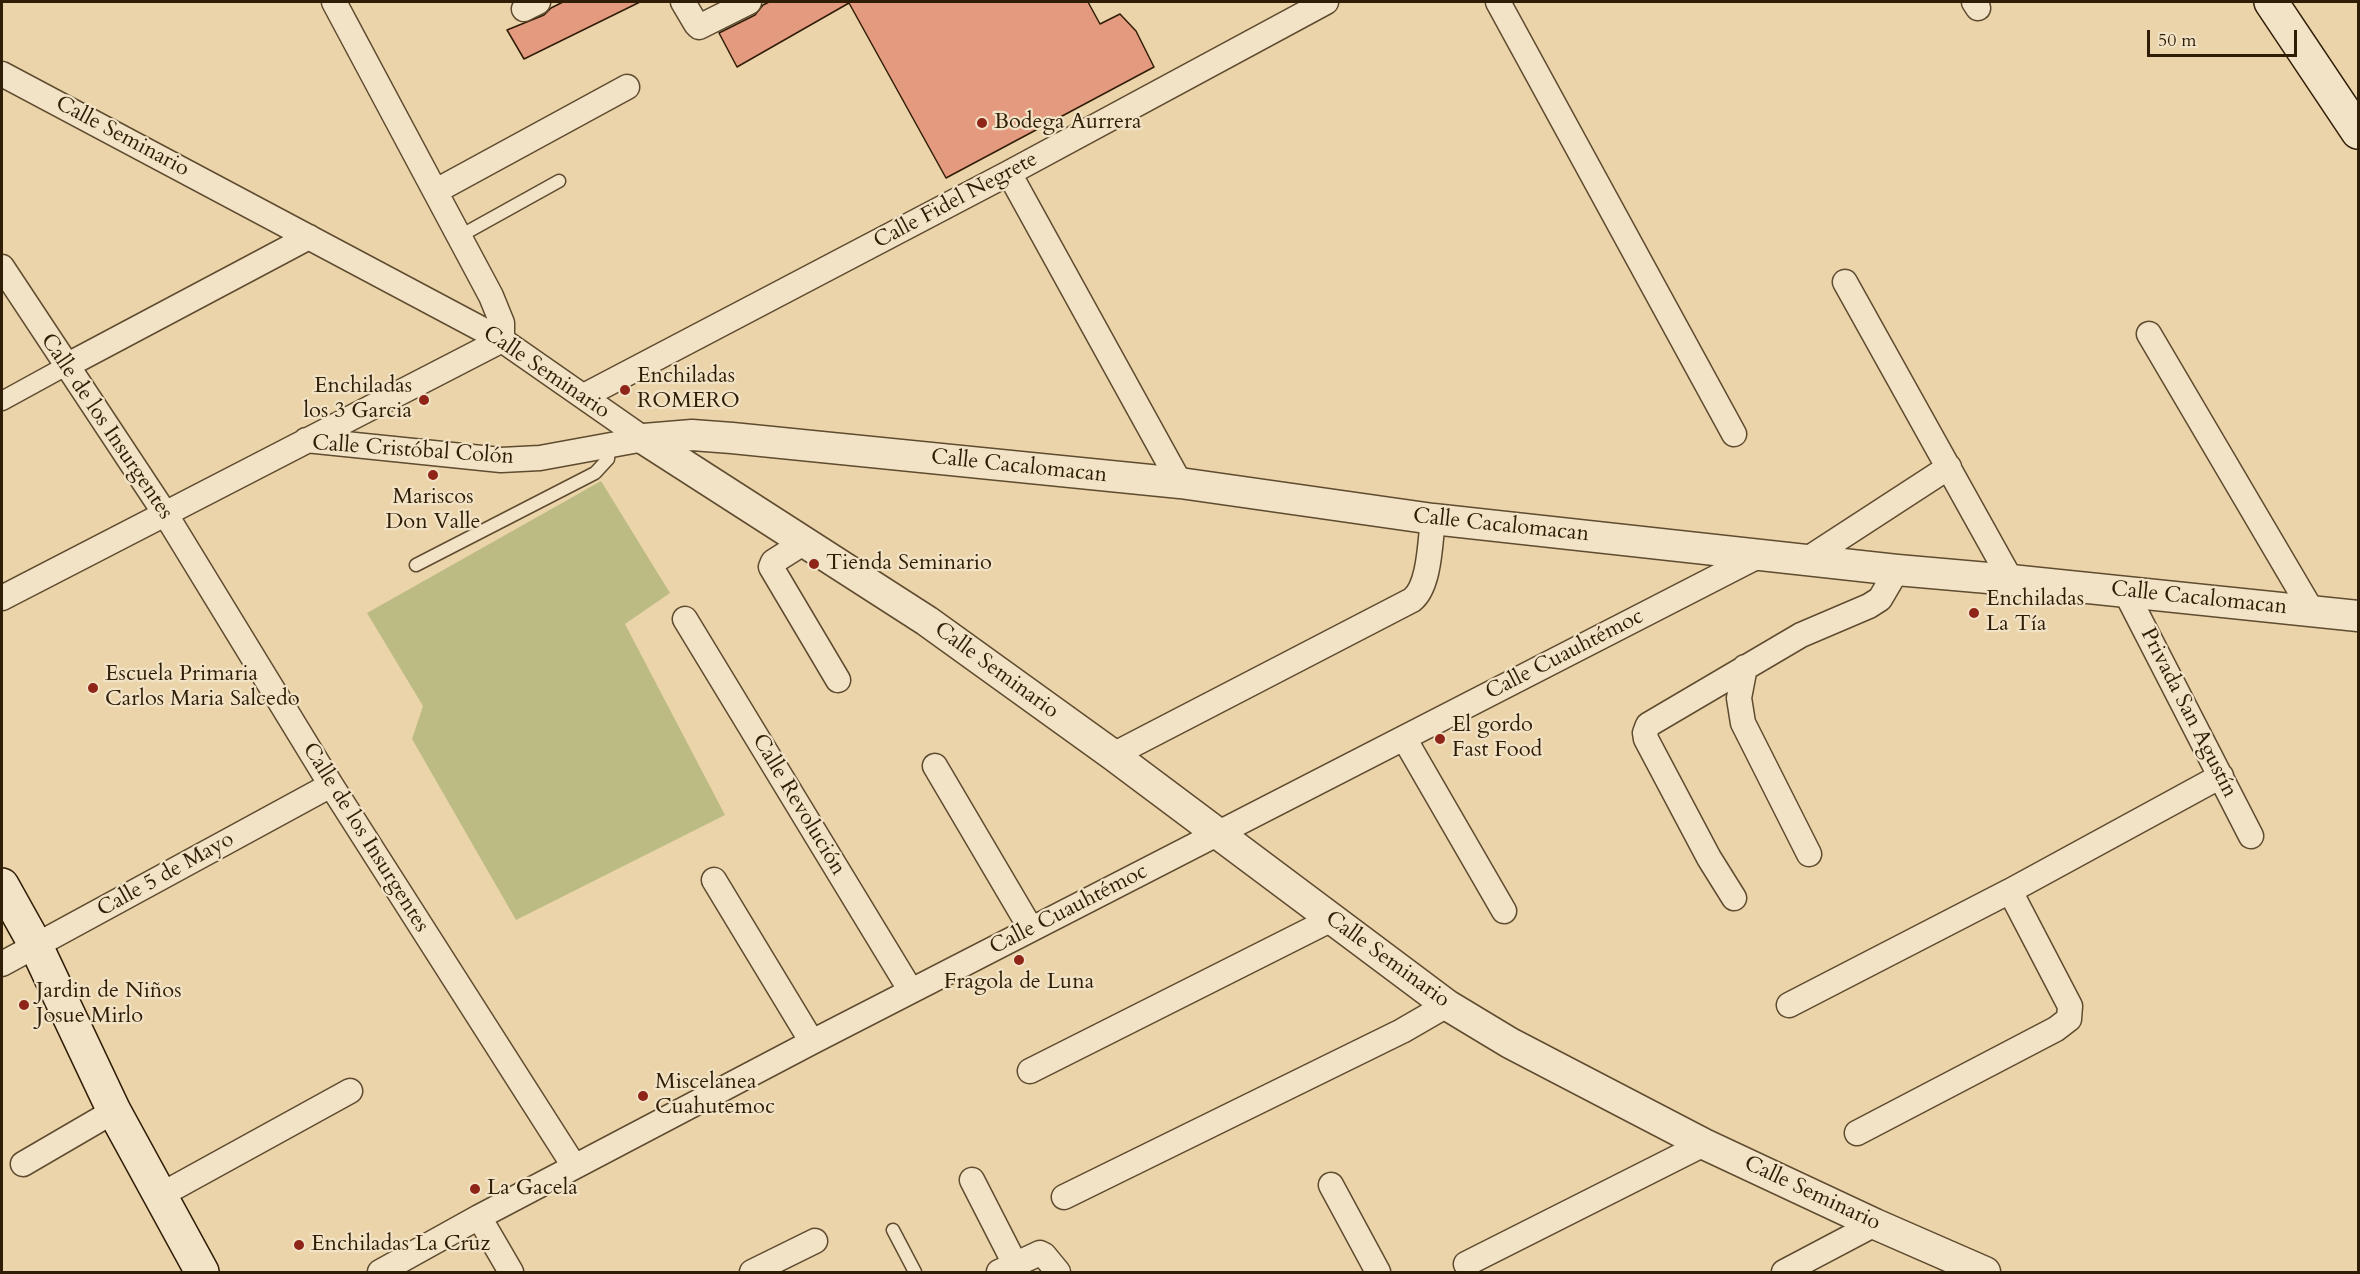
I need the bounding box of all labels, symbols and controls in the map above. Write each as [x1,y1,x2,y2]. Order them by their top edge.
scale bar [2150,18,2300,56]
text: 50 m [2158,28,2197,53]
street label: Calle Seminario [51,91,193,183]
place label: Bodega Aurrera [994,110,1142,136]
marker: Bodega Aurrera [975,116,989,130]
street label: Calle Fidel Negrete [870,147,1042,255]
street label: Calle Seminario [478,321,614,425]
street label: Calle de los Insurgentes [34,329,178,525]
place label: Enchiladas ROMERO [637,364,740,416]
place label: Enchiladas los 3 Garcia [303,374,412,426]
marker: Enchiladas ROMERO [618,383,632,397]
marker: Enchiladas los 3 Garcia [417,393,431,407]
street label: Calle Cristóbal Colón [311,431,515,471]
street label: Calle Cacalomacan [930,445,1108,489]
marker: Mariscos Don Valle [426,468,440,482]
place label: Mariscos Don Valle [385,485,481,536]
street label: Calle Cacalomacan [1412,504,1590,548]
place label: Tienda Seminario [826,551,992,577]
marker: Tienda Seminario [807,557,821,571]
street label: Calle Cacalomacan [2110,577,2288,621]
place label: Enchiladas La Tía [1986,587,2084,638]
street label: Calle Cuauhtémoc [1482,604,1648,706]
marker: Enchiladas La Tía [1967,606,1981,620]
street label: Calle Seminario [929,617,1063,725]
street label: Privada San Agustín [2134,624,2242,802]
place label: Escuela Primaria Carlos Maria Salcedo [105,662,300,714]
marker: Escuela Primaria Carlos Maria Salcedo [86,681,100,695]
place label: El gordo Fast Food [1452,713,1542,764]
street label: Calle Revolución [745,730,851,880]
marker: El gordo Fast Food [1433,732,1447,746]
street label: Calle de los Insurgentes [296,738,434,938]
street label: Calle 5 de Mayo [93,827,239,923]
street label: Calle Cuauhtémoc [986,859,1152,961]
street label: Calle Seminario [1320,906,1454,1014]
marker: Fragola de Luna [1012,953,1026,967]
place label: Fragola de Luna [944,970,1094,996]
place label: Jardin de Niños Josue Mirlo [36,979,182,1030]
marker: Jardin de Niños Josue Mirlo [17,998,31,1012]
place label: Miscelanea Cuahutemoc [655,1070,775,1122]
marker: Miscelanea Cuahutemoc [636,1089,650,1103]
street label: Calle Seminario [1740,1151,1884,1237]
place label: La Gacela [487,1176,578,1202]
marker: La Gacela [468,1182,482,1196]
place label: Enchiladas La Cruz [311,1232,490,1258]
marker: Enchiladas La Cruz [292,1238,306,1252]

